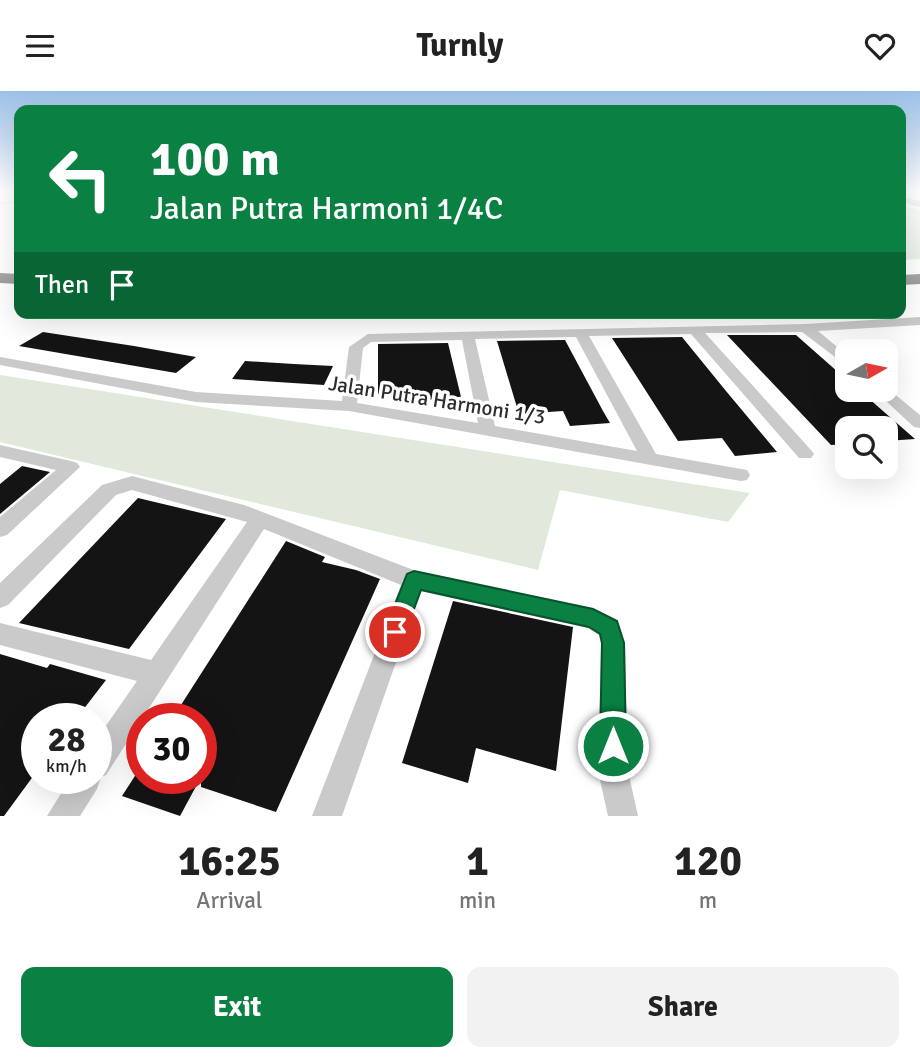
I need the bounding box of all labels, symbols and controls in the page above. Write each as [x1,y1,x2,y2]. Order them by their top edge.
text: Turnly [417,26,503,65]
icon: menu [21,27,59,65]
icon: heart [861,27,899,65]
text: 100 m [150,129,280,189]
icon: left [35,133,126,224]
text: Jalan Putra Harmoni 1/4C [150,189,503,228]
icon: arrive [103,266,141,304]
text: Then [35,269,89,301]
north arrow [835,339,898,403]
map controls [835,339,898,479]
street label: Jalan Putra Harmoni 1/3 [327,370,547,430]
button: search [835,416,898,479]
pin [365,602,425,662]
icon: arrive [376,613,414,651]
speed limit sign: 30 [126,703,217,794]
position arrow [576,709,650,783]
text: 28 [48,718,85,761]
text: km/h [46,755,87,777]
text: 16:25 [178,836,281,887]
text: 1 [466,836,489,887]
text: 120 [674,836,742,887]
text: Arrival [196,886,263,915]
text: min [459,886,496,915]
text: m [699,886,717,915]
button: Exit [21,967,453,1047]
button: Share [467,967,899,1047]

